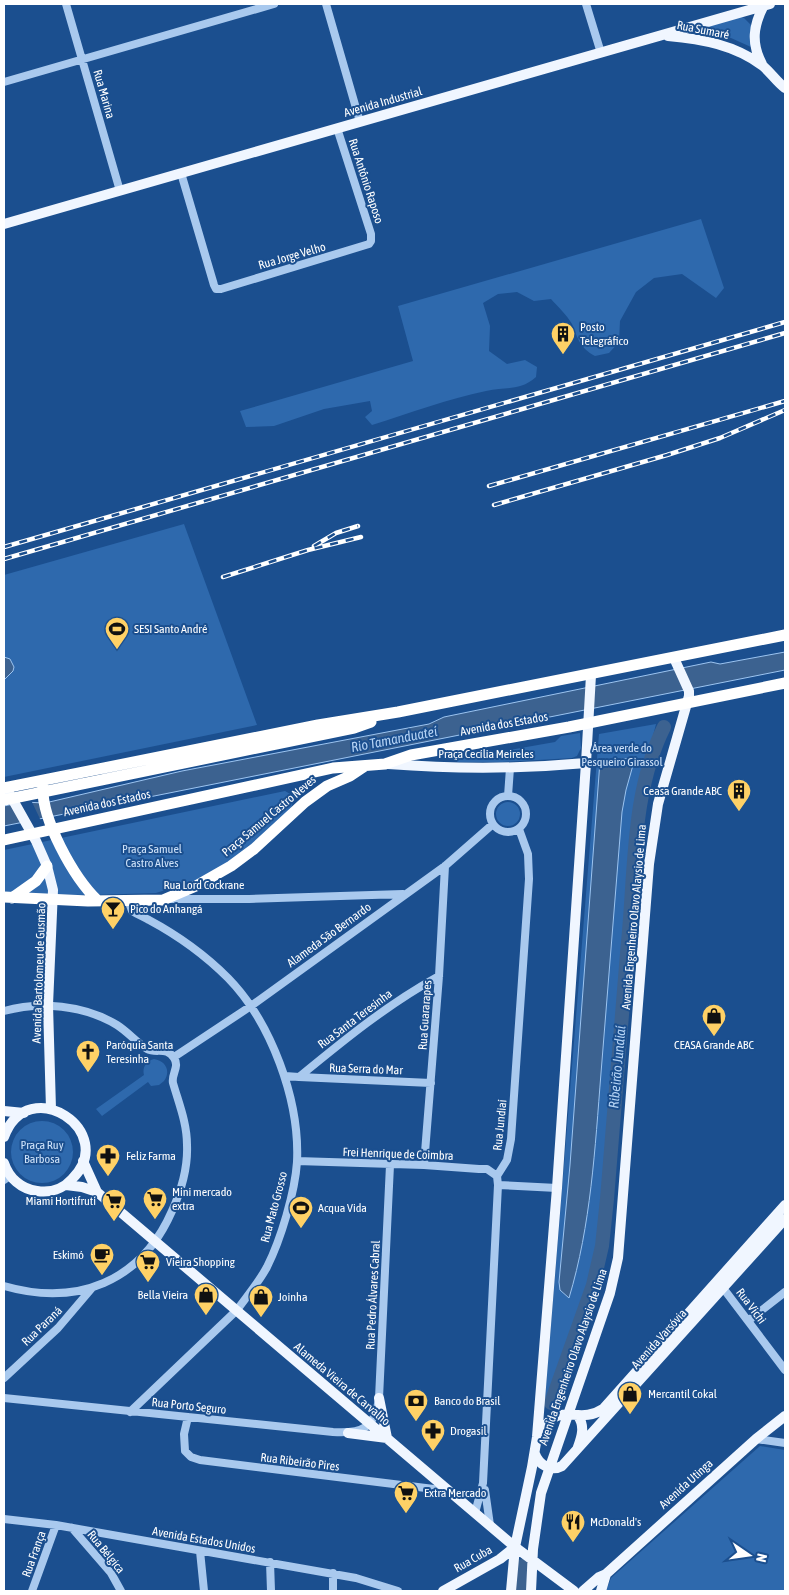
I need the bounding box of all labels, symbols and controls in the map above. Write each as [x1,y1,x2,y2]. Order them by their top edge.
street label: Rua Sumaré [676,18,730,42]
street label: Rua Marina [90,68,118,120]
street label: Avenida Industrial [342,84,425,120]
street label: Rua Antônio Raposo [346,137,386,226]
street label: Rua Jorge Velho [257,240,328,272]
place label: Posto Telegráfico [580,320,629,348]
building icon: Posto Telegráfico [550,321,576,355]
sports icon: SESI Santo André [104,616,130,650]
place label: SESI Santo André [134,622,207,636]
street label: Avenida dos Estados [459,709,549,739]
water label: Rio Tamanduateí [350,723,439,755]
park label: Área verde do Pesqueiro Girassol [581,741,663,769]
street label: Praça Cecília Meireles [438,747,534,761]
street label: Praça Samuel Castro Neves [219,773,319,859]
building icon: Ceasa Grande ABC [726,778,752,812]
place label: Ceasa Grande ABC [643,784,723,798]
street label: Avenida dos Estados [62,787,152,819]
street label: Avenida Engenheiro Olavo Alaysio de Lima [619,824,649,1010]
park label: Praça Samuel Castro Alves [122,842,183,870]
street label: Rua Lord Cockrane [163,878,245,892]
bar icon: Pico do Anhangá [100,896,126,930]
street label: Alameda São Bernardo [284,900,374,970]
street label: Avenida Bartolomeu de Gusmão [30,902,48,1043]
place label: Pico do Anhangá [130,902,203,916]
street label: Rua Guararapes [416,980,434,1050]
street label: Rua Santa Teresinha [315,987,395,1051]
shop icon: CEASA Grande ABC [701,1003,727,1037]
water label: Ribeirão Jundiaí [605,1024,629,1109]
place label: Paróquia Santa Teresinha [106,1038,173,1066]
place label: CEASA Grande ABC [674,1038,754,1052]
church icon: Paróquia Santa Teresinha [75,1039,101,1073]
street label: Rua Serra do Mar [329,1061,404,1077]
street label: Rua Jundiaí [490,1099,510,1151]
park label: Praça Ruy Barbosa [20,1138,64,1166]
pharmacy icon: Feliz Farma [95,1143,121,1177]
street label: Frei Henrique de Coimbra [342,1145,454,1163]
place label: Feliz Farma [126,1149,176,1163]
street label: Rua Mato Grosso [258,1170,290,1244]
place label: Mini mercado extra [172,1185,232,1213]
supermarket icon: Mini mercado extra [142,1186,168,1220]
supermarket icon: Miami Hortifruti [101,1188,127,1222]
place label: Miami Hortifruti [25,1194,96,1208]
sports icon: Acqua Vida [288,1195,314,1229]
place label: Acqua Vida [318,1201,367,1215]
street label: Rua Pedro Álvares Cabral [363,1239,383,1350]
cafe icon: Eskimó [89,1242,115,1276]
place label: Eskimó [53,1248,84,1262]
supermarket icon: Vieira Shopping [135,1249,161,1283]
place label: Vieira Shopping [166,1255,236,1269]
street label: Avenida Engenheiro Olavo Alaysio de Lima [536,1267,610,1447]
shop icon: Bella Vieira [193,1282,219,1316]
shop icon: Joinha [248,1284,274,1318]
street label: Rua Vichi [733,1286,769,1326]
place label: Bella Vieira [138,1288,188,1302]
place label: Joinha [278,1290,307,1304]
street label: Rua Paraná [19,1303,65,1349]
street label: Avenida Varsóvia [629,1306,689,1372]
street label: Alameda Vieira de Carvalho [291,1340,393,1429]
shop icon: Mercantil Cokal [617,1381,643,1415]
place label: Mercantil Cokal [648,1387,718,1401]
bank icon: Banco do Brasil [403,1388,429,1422]
place label: Banco do Brasil [434,1394,501,1408]
street label: Rua Porto Seguro [151,1395,227,1417]
pharmacy icon: Drogasil [420,1418,446,1452]
place label: Drogasil [450,1424,487,1438]
street label: Rua Ribeirão Pires [260,1450,340,1474]
street label: Avenida Utinga [656,1456,716,1512]
supermarket icon: Extra Mercado [393,1480,419,1514]
place label: Extra Mercado [424,1486,487,1500]
restaurant icon: McDonald's [560,1509,586,1543]
place label: McDonald's [590,1515,641,1529]
street label: Avenida Estados Unidos [151,1524,257,1556]
street label: Rua Bélgica [84,1528,128,1576]
street label: Rua França [19,1529,49,1579]
north arrow [724,1530,774,1580]
street label: Rua Cuba [452,1543,494,1575]
text: N [753,1552,770,1564]

